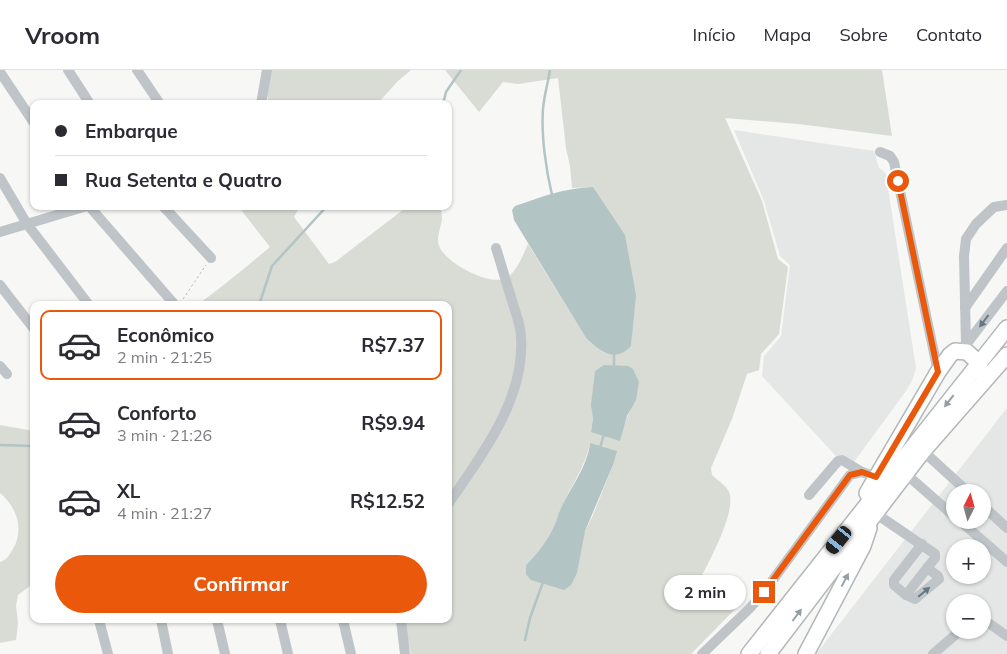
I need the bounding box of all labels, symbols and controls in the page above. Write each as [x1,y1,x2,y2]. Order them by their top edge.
text: Vroom [25,20,100,50]
text: Início [693,23,736,46]
text: Mapa [764,23,811,46]
text: Sobre [839,23,888,46]
text: Contato [916,23,982,46]
text: Embarque [85,119,178,143]
text: Rua Setenta e Quatro [85,168,282,192]
route start [887,170,909,192]
one-way arrow [979,314,989,328]
icon: car [57,323,102,368]
text: Econômico [117,323,214,347]
text: R$7.37 [361,333,425,357]
text: 2 min · 21:25 [117,347,212,367]
one-way arrow [944,394,954,408]
icon: car [57,401,102,446]
text: Conforto [117,401,196,425]
text: R$9.94 [361,411,425,435]
text: 3 min · 21:26 [117,425,212,445]
icon: car [57,479,102,524]
text: XL [117,479,140,503]
north arrow [946,484,991,529]
map controls [946,484,991,639]
text: R$12.52 [350,489,425,513]
text: 4 min · 21:27 [117,503,212,523]
car [823,524,854,556]
button: + [946,539,991,584]
button: Confirmar [55,555,427,613]
one-way arrow [841,573,849,587]
callout: 2 min [664,574,746,610]
route end [753,581,775,603]
text: 2 min [684,582,726,602]
one-way arrow [918,586,930,598]
button: − [946,594,991,639]
one-way arrow [792,609,803,622]

